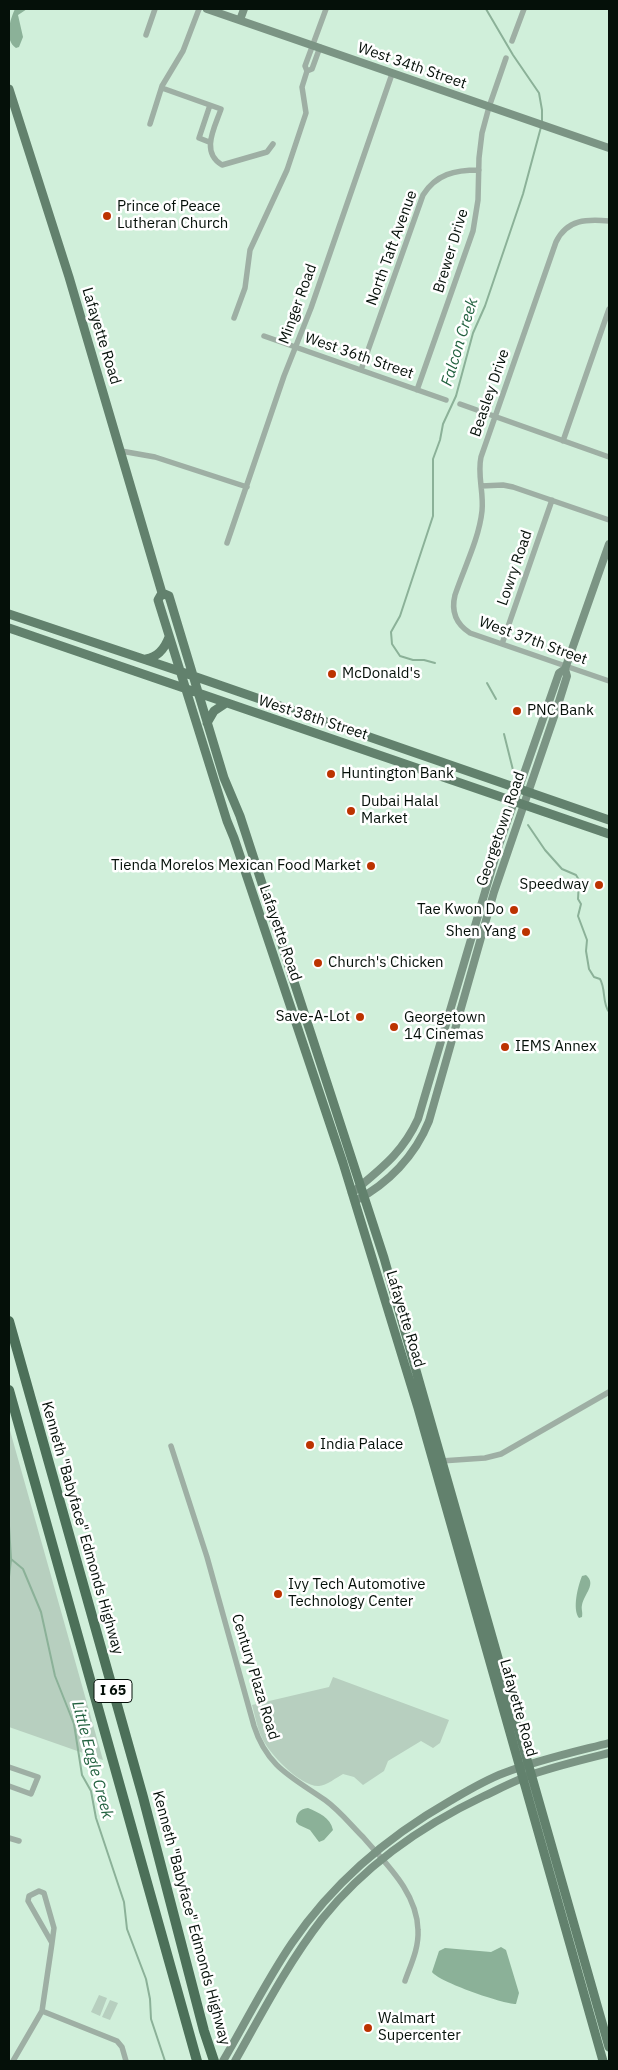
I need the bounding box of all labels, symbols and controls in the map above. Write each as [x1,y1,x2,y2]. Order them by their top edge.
street label: West 34th Street [355,39,469,93]
street label: North Taft Avenue [363,188,421,308]
place label: Prince of Peace Lutheran Church [117,198,228,233]
street label: Brewer Drive [430,207,472,295]
marker: Prince of Peace Lutheran Church [101,210,113,222]
street label: Minger Road [275,261,321,347]
street label: Lafayette Road [78,285,124,387]
water label: Falcon Creek [438,296,482,388]
street label: West 36th Street [302,329,416,383]
street label: Beasley Drive [467,347,513,439]
street label: Lowry Road [494,528,536,608]
street label: West 37th Street [476,613,590,669]
place label: McDonald's [342,665,420,683]
marker: McDonald's [326,668,338,680]
street label: West 38th Street [256,692,370,744]
place label: PNC Bank [527,702,594,720]
marker: PNC Bank [511,705,523,717]
place label: Huntington Bank [341,765,454,783]
marker: Huntington Bank [325,768,337,780]
street label: Georgetown Road [473,769,529,889]
place label: Dubai Halal Market [361,793,438,828]
marker: Dubai Halal Market [345,805,357,817]
place label: Tienda Morelos Mexican Food Market [111,857,361,875]
marker: Tienda Morelos Mexican Food Market [365,860,377,872]
place label: Speedway [520,876,589,894]
marker: Speedway [593,879,605,891]
street label: Lafayette Road [255,883,305,983]
place label: Tae Kwon Do [417,901,504,919]
marker: Tae Kwon Do [508,904,520,916]
place label: Shen Yang [446,923,516,941]
marker: Shen Yang [520,926,532,938]
place label: Church's Chicken [328,954,444,972]
marker: Church's Chicken [312,957,324,969]
place label: Save-A-Lot [276,1008,350,1026]
place label: Georgetown 14 Cinemas [404,1009,486,1044]
marker: Save-A-Lot [354,1011,366,1023]
marker: Georgetown 14 Cinemas [388,1021,400,1033]
place label: IEMS Annex [515,1038,596,1056]
marker: IEMS Annex [499,1041,511,1053]
street label: Lafayette Road [382,1268,428,1370]
street label: Kenneth "Babyface" Edmonds Highway [37,1399,127,1657]
place label: India Palace [320,1436,403,1454]
marker: India Palace [304,1439,316,1451]
place label: Ivy Tech Automotive Technology Center [288,1576,426,1611]
marker: Ivy Tech Automotive Technology Center [272,1588,284,1600]
street label: Century Plaza Road [227,1612,283,1742]
street label: Lafayette Road [495,1657,541,1759]
road number: I 65 [94,1680,132,1702]
water label: Little Eagle Creek [67,1699,117,1821]
street label: Kenneth "Babyface" Edmonds Highway [148,1789,234,2047]
place label: Walmart Supercenter [378,2010,461,2045]
marker: Walmart Supercenter [362,2022,374,2034]

